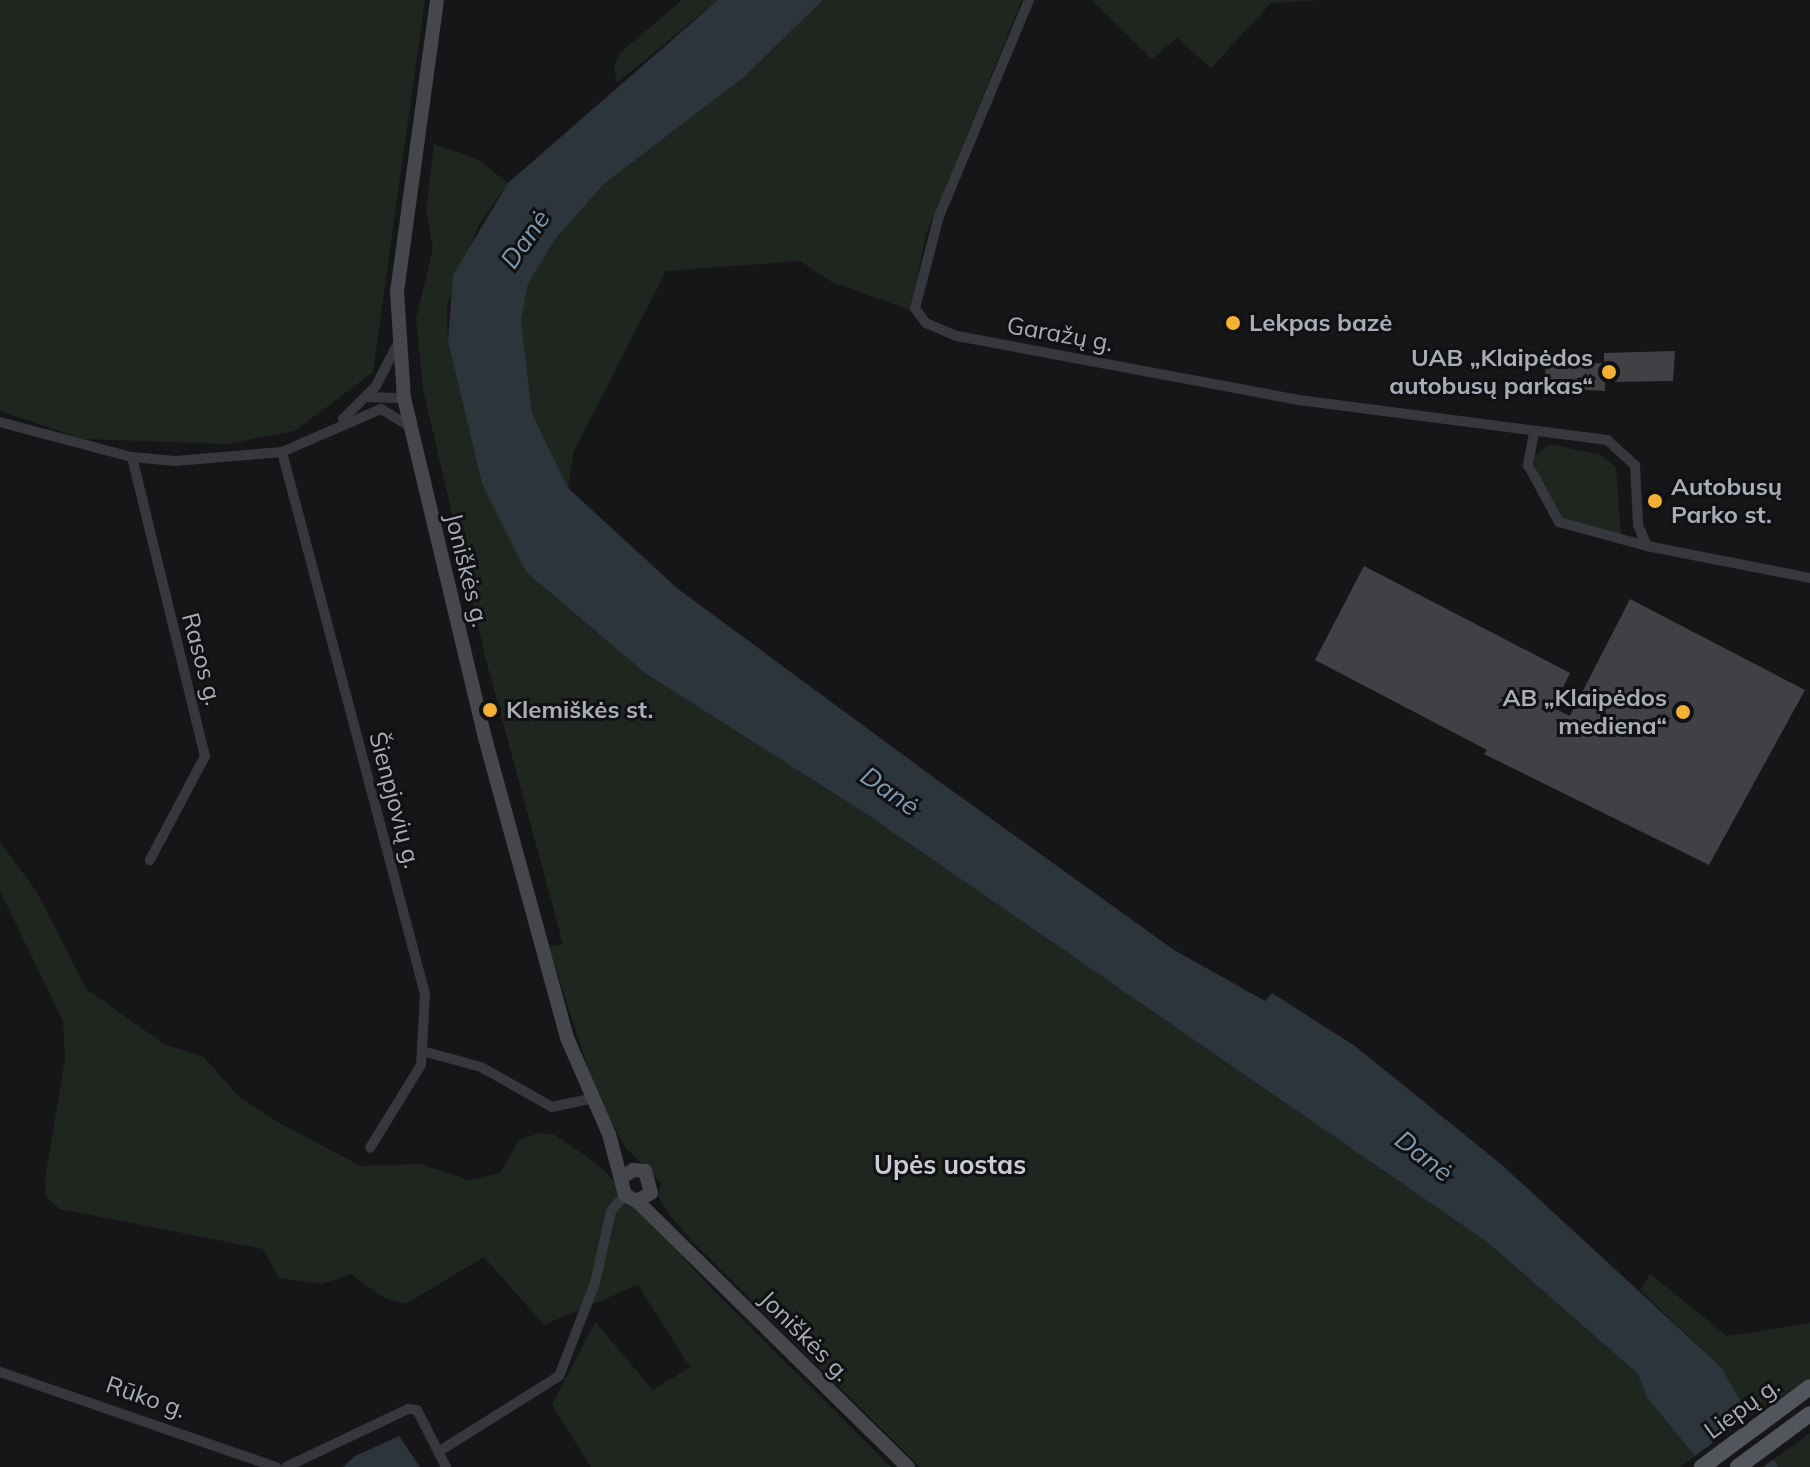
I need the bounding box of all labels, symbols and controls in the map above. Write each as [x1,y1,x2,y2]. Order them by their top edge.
water label: Danė [494,204,556,274]
place label: Lekpas bazė [1249,309,1392,337]
street label: Garažų g. [1005,310,1115,358]
marker: Lekpas bazė [1224,314,1242,332]
place label: UAB „Klaipėdos autobusų parkas“ [1389,344,1593,400]
marker: UAB „Klaipėdos autobusų parkas“ [1600,363,1618,381]
place label: Autobusų Parko st. [1671,473,1782,529]
marker: Autobusų Parko st. [1646,492,1664,510]
street label: Joniškės g. [439,510,495,630]
street label: Rasos g. [176,610,228,708]
place label: AB „Klaipėdos mediena“ [1503,684,1667,740]
place label: Klemiškės st. [506,696,653,724]
marker: Klemiškės st. [481,701,499,719]
marker: AB „Klaipėdos mediena“ [1674,703,1692,721]
street label: Šienpjovių g. [363,729,427,871]
water label: Danė [855,760,925,822]
water label: Danė [1389,1124,1459,1188]
district label: Upės uostas [874,1149,1026,1181]
street label: Joniškės g. [754,1285,856,1387]
street label: Rūko g. [102,1370,190,1424]
street label: Liepų g. [1699,1371,1785,1445]

